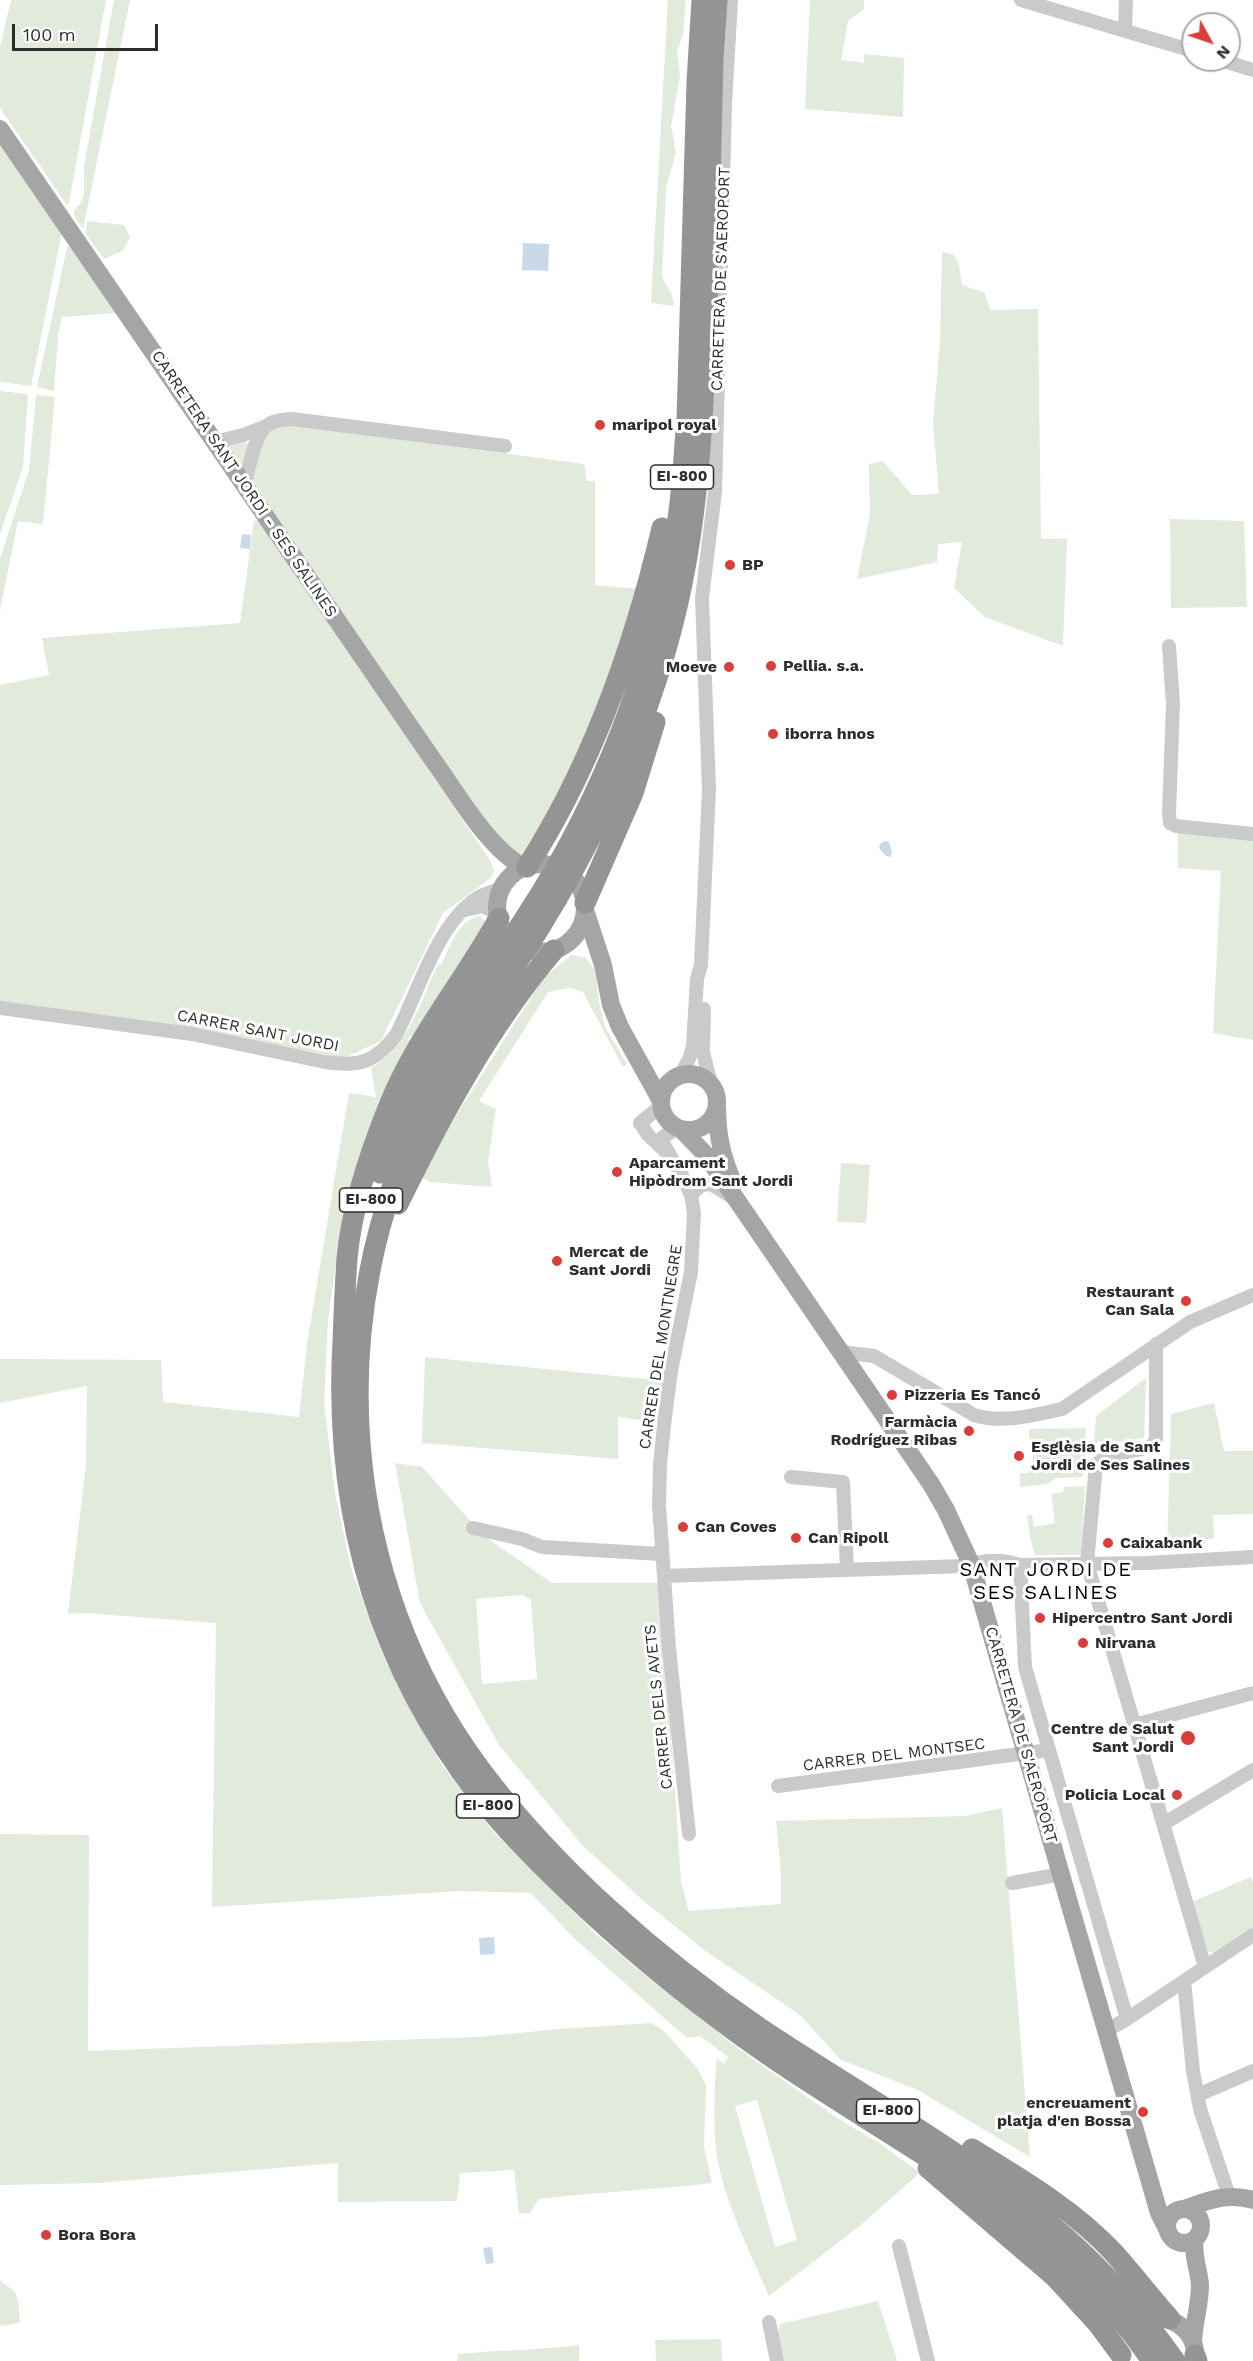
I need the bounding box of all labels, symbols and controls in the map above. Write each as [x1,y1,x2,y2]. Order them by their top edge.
scale bar [15,12,160,50]
north arrow [1181,12,1241,72]
text: 100 m [23,24,76,45]
text: N [1213,42,1235,63]
street label: CARRETERA DE S'AEROPORT [707,167,735,391]
street label: CARRETERA SANT JORDI - SES SALINES [147,347,341,621]
place label: maripol royal [612,415,717,435]
marker: maripol royal [593,418,607,432]
road number: EI-800 [650,465,714,489]
place label: BP [742,555,764,575]
marker: BP [723,558,737,572]
place label: Pellia. s.a. [783,656,864,676]
place label: Moeve [666,657,717,677]
marker: Pellia. s.a. [764,659,778,673]
marker: Moeve [722,660,736,674]
place label: iborra hnos [785,724,875,744]
marker: iborra hnos [766,727,780,741]
street label: CARRER SANT JORDI [175,1006,341,1056]
place label: Aparcament Hipòdrom Sant Jordi [629,1153,793,1191]
marker: Aparcament Hipòdrom Sant Jordi [610,1165,624,1179]
road number: EI-800 [340,1188,403,1212]
place label: Mercat de Sant Jordi [569,1242,651,1280]
street label: CARRER DEL MONTNEGRE [635,1243,687,1451]
marker: Mercat de Sant Jordi [550,1254,564,1268]
place label: Restaurant Can Sala [1086,1282,1174,1320]
marker: Restaurant Can Sala [1179,1294,1193,1308]
place label: Pizzeria Es Tancó [904,1385,1041,1405]
marker: Pizzeria Es Tancó [885,1388,899,1402]
place label: Farmàcia Rodríguez Ribas [831,1412,957,1450]
marker: Farmàcia Rodríguez Ribas [962,1424,976,1438]
place label: Esglèsia de Sant Jordi de Ses Salines [1031,1437,1190,1475]
marker: Esglèsia de Sant Jordi de Ses Salines [1012,1449,1026,1463]
place label: Can Coves [695,1517,777,1537]
marker: Can Coves [676,1520,690,1534]
place label: Can Ripoll [808,1528,888,1548]
marker: Can Ripoll [789,1531,803,1545]
place label: Caixabank [1120,1533,1203,1553]
marker: Caixabank [1101,1536,1115,1550]
district label: SANT JORDI DE SES SALINES [960,1558,1132,1605]
place label: Hipercentro Sant Jordi [1052,1608,1233,1628]
marker: Hipercentro Sant Jordi [1033,1611,1047,1625]
street label: CARRER DELS AVETS [641,1624,677,1790]
street label: CARRETERA DE S'AEROPORT [981,1625,1061,1845]
place label: Nirvana [1095,1633,1156,1653]
marker: Nirvana [1076,1636,1090,1650]
place label: Centre de Salut Sant Jordi [1051,1719,1174,1757]
marker: Centre de Salut Sant Jordi [1179,1729,1197,1747]
street label: CARRER DEL MONTSEC [802,1734,986,1776]
place label: Policia Local [1065,1785,1165,1805]
marker: Policia Local [1170,1788,1184,1802]
road number: EI-800 [456,1794,520,1818]
place label: encreuament platja d'en Bossa [997,2093,1131,2131]
road number: EI-800 [856,2099,920,2123]
marker: encreuament platja d'en Bossa [1136,2105,1150,2119]
place label: Bora Bora [58,2225,136,2245]
marker: Bora Bora [39,2228,53,2242]

